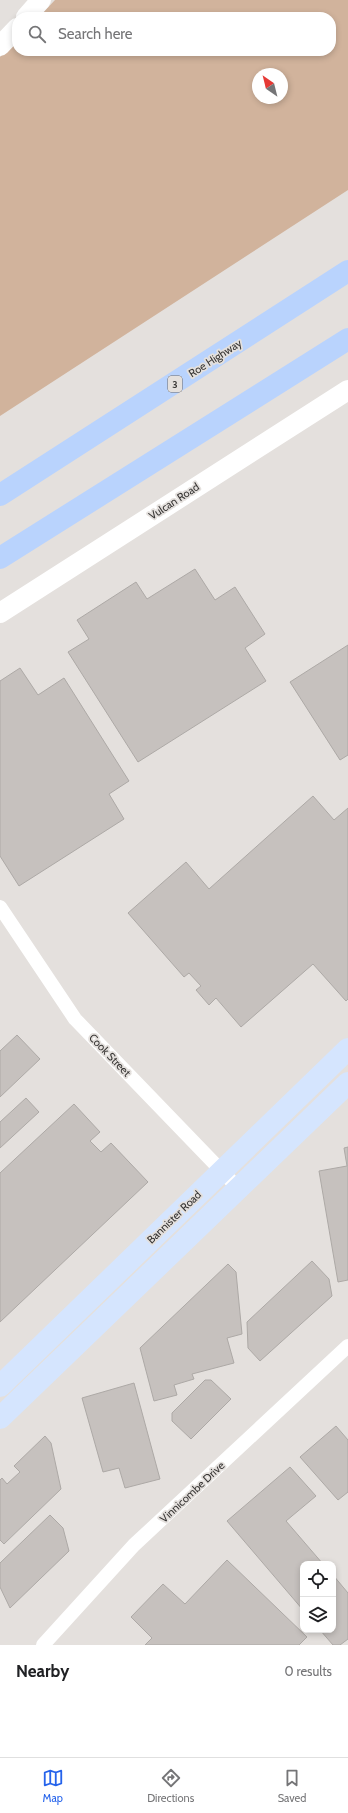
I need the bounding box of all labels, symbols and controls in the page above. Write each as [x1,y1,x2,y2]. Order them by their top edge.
search box [12,12,336,56]
icon: search [26,23,48,45]
text: Search here [58,25,133,43]
north arrow [252,68,288,104]
street label: Roe Highway [186,335,245,380]
road number: 3 [168,376,182,392]
street label: Vulcan Road [146,480,202,522]
street label: Cook Street [86,1031,134,1080]
street label: Bannister Road [144,1188,204,1246]
street label: Vinnicombe Drive [157,1458,228,1526]
map controls [300,1561,336,1633]
button: locate [300,1561,336,1597]
button: layers [300,1597,336,1633]
text: Nearby [16,1661,69,1681]
text: 0 results [284,1663,332,1679]
tab: Map [42,1767,64,1805]
tab: Directions [147,1767,194,1805]
tab: Saved [278,1767,306,1805]

